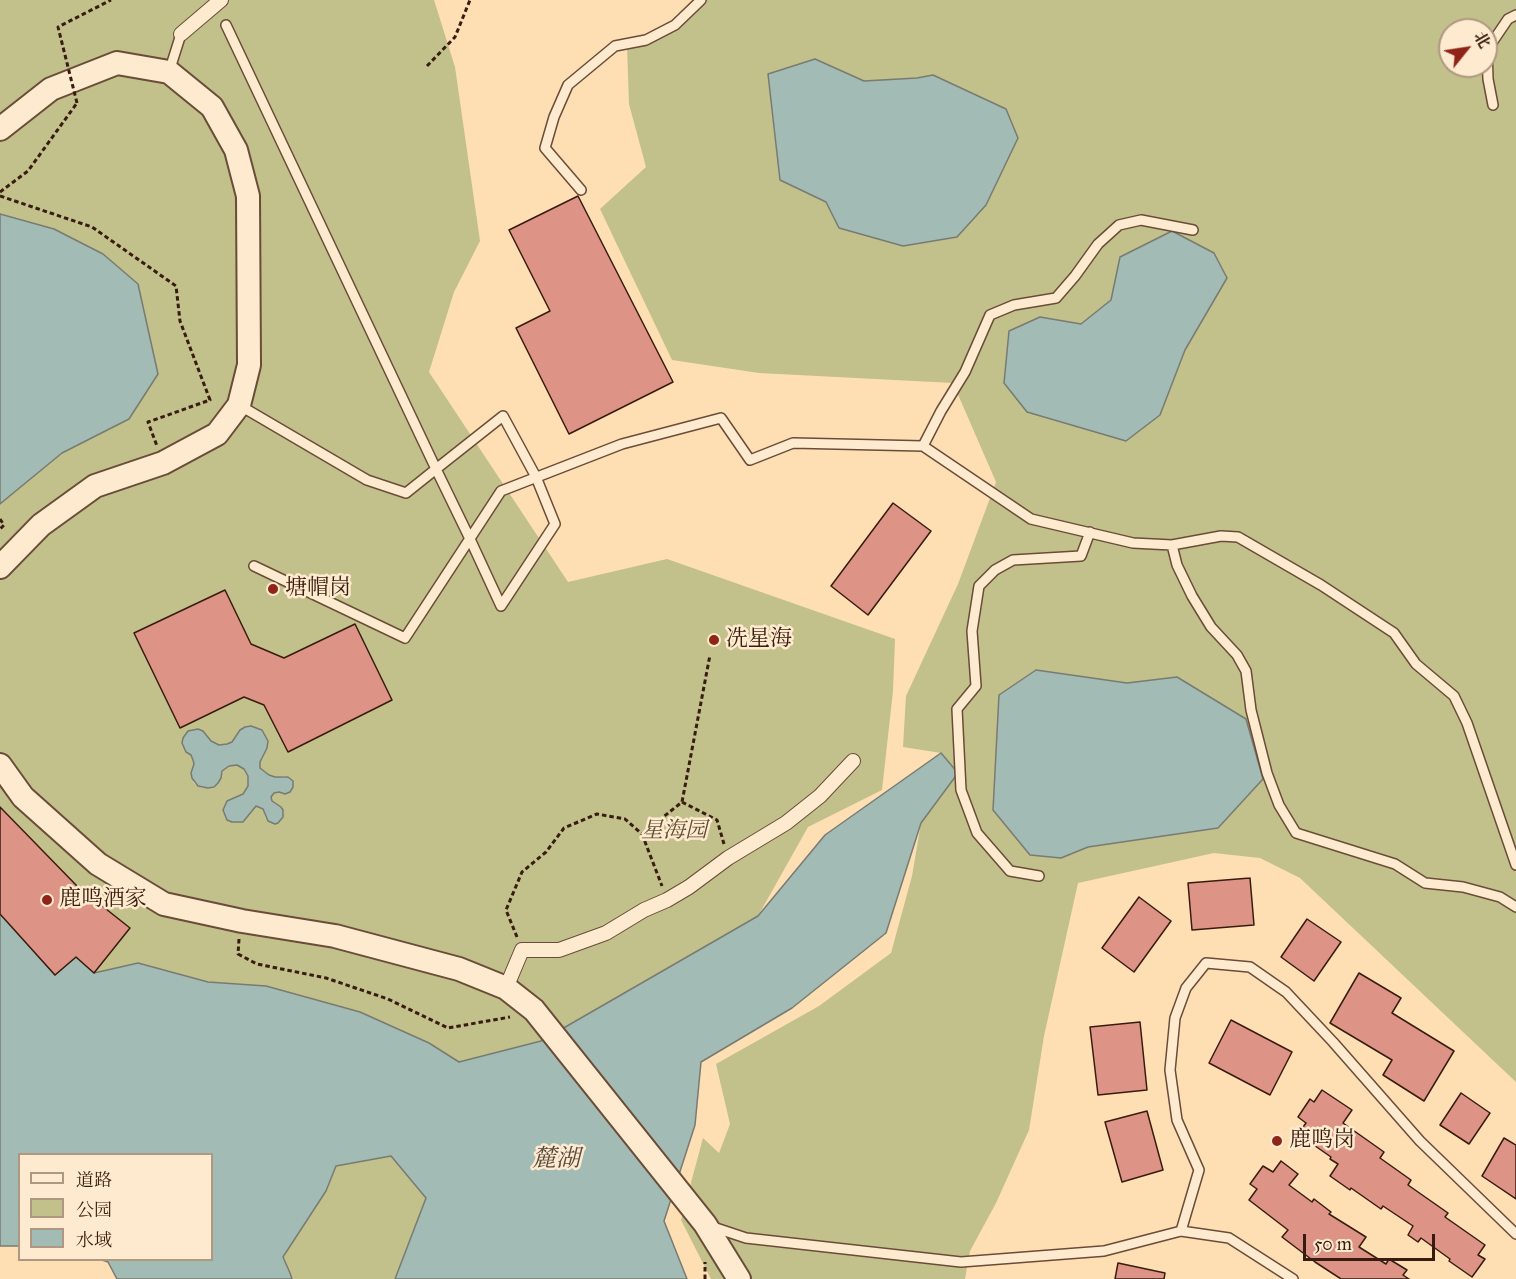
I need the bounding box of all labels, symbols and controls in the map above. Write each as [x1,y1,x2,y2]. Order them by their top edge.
north arrow [1438,18,1498,78]
text: 北 [1470,28,1495,51]
place label: 塘帽岗 [285,576,351,602]
marker: 塘帽岗 [266,582,280,596]
place label: 冼星海 [726,627,792,653]
marker: 冼星海 [707,633,721,647]
park label: 星海园 [641,819,707,845]
place label: 鹿鸣酒家 [59,887,147,913]
marker: 鹿鸣酒家 [40,893,54,907]
place label: 鹿鸣岗 [1289,1128,1355,1154]
marker: 鹿鸣岗 [1270,1134,1284,1148]
water label: 麓湖 [532,1146,580,1174]
legend [18,1153,213,1261]
text: 道路 [76,1169,112,1191]
text: 公园 [76,1199,112,1221]
scale bar [1306,1222,1438,1260]
text: 水域 [76,1229,112,1251]
text: 50 m [1314,1233,1352,1255]

